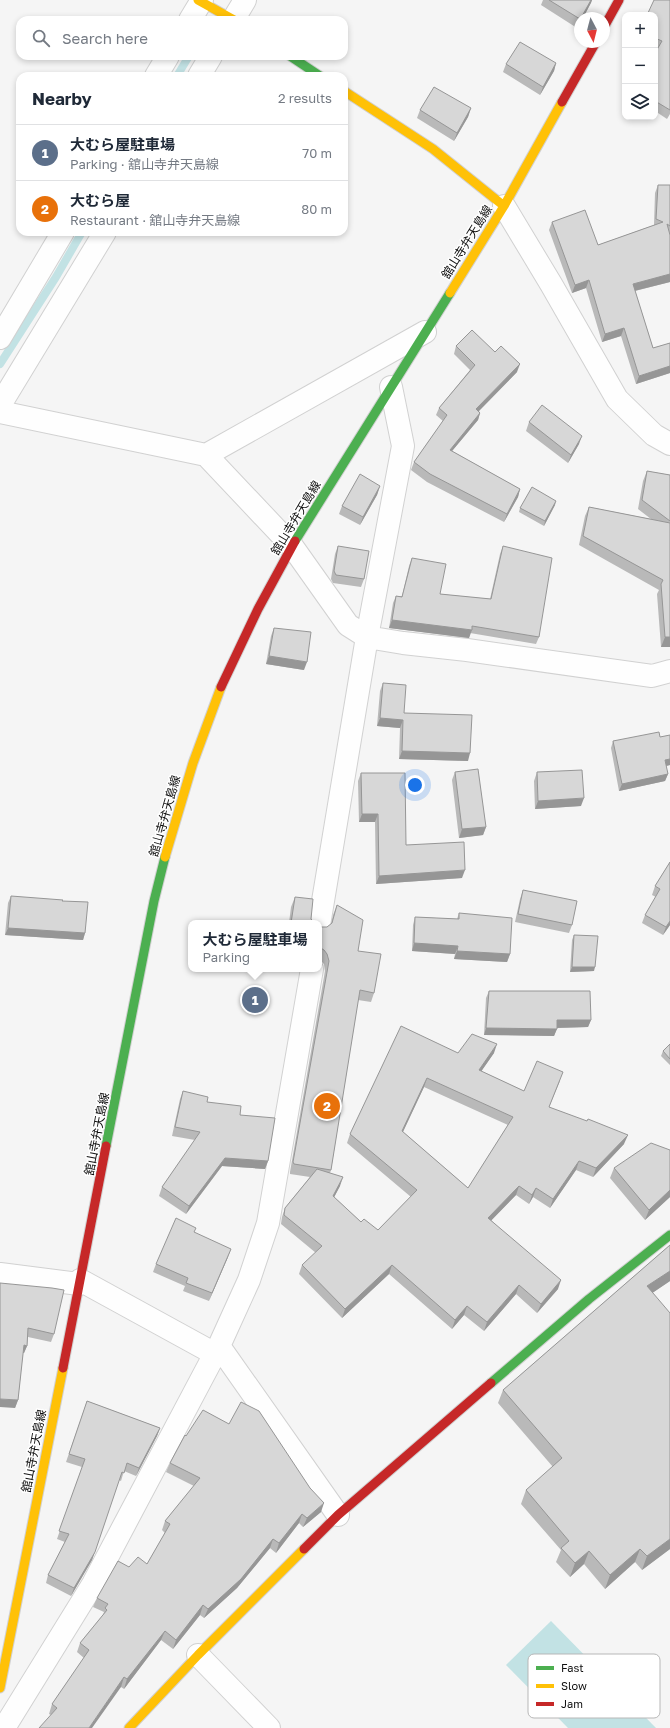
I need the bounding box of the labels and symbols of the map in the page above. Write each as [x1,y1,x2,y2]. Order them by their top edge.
north arrow [574,12,610,48]
street label: 舘山寺弁天島線 [438,202,495,281]
street label: 舘山寺弁天島線 [268,478,324,558]
street label: 舘山寺弁天島線 [146,773,183,858]
your location [405,775,425,795]
pin: 1 [242,985,268,1015]
street label: 舘山寺弁天島線 [81,1091,112,1177]
pin: 2 [314,1091,340,1121]
street label: 舘山寺弁天島線 [18,1408,49,1494]
legend [528,1654,660,1718]
text: Fast [561,1661,584,1674]
text: Slow [561,1679,587,1692]
text: Jam [561,1697,583,1710]

